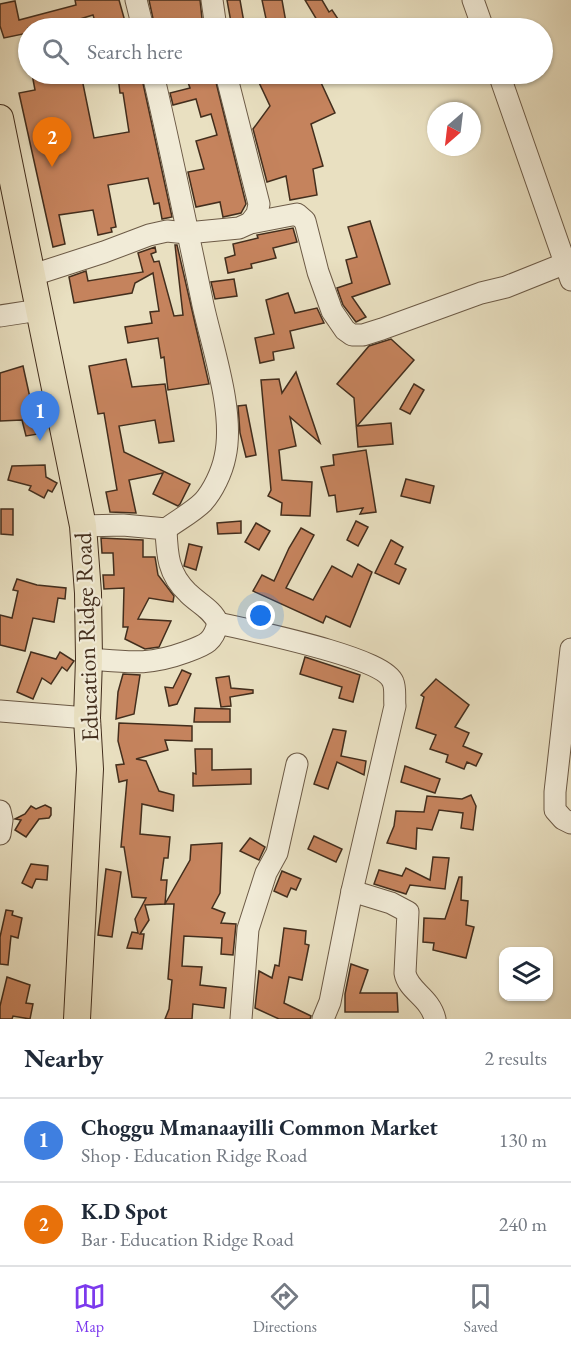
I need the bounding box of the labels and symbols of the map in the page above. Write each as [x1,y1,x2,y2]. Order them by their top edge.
north arrow [427,102,481,156]
pin: 2 [32,118,72,167]
pin: 1 [20,392,60,441]
street label: Education Ridge Road [67,531,105,742]
your location [246,601,275,630]

